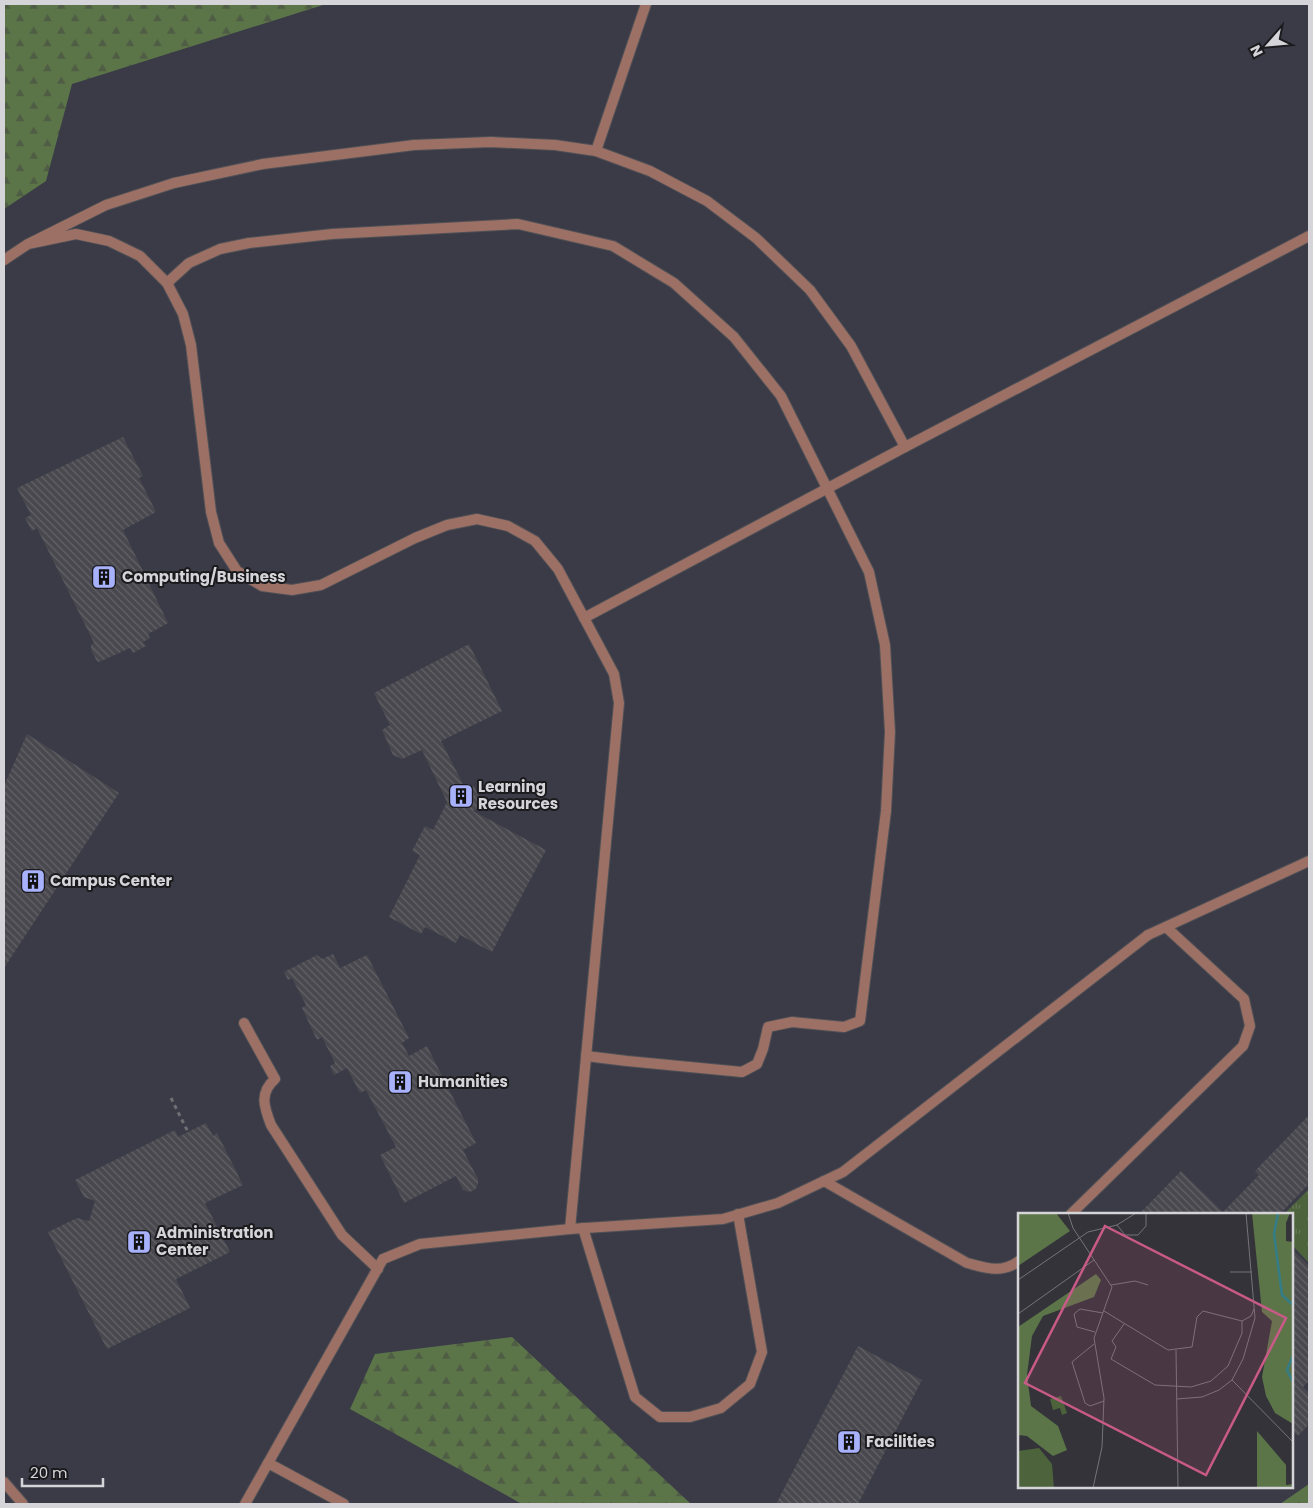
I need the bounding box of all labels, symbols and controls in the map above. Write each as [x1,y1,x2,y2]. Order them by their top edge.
north arrow [1243,20,1293,70]
text: N [1245,42,1268,60]
building icon: Computing/Business [91,564,117,590]
place label: Computing/Business [122,566,286,587]
place label: Learning Resources [478,776,558,814]
building icon: Learning Resources [448,783,474,809]
building icon: Campus Center [20,868,46,894]
place label: Campus Center [50,870,172,891]
building icon: Humanities [387,1069,413,1095]
place label: Humanities [418,1071,508,1092]
inset map [1018,1213,1293,1488]
place label: Administration Center [156,1222,273,1260]
building icon: Administration Center [126,1229,152,1255]
building icon: Facilities [836,1429,862,1455]
place label: Facilities [866,1431,935,1452]
scale bar [22,1456,104,1488]
text: 20 m [30,1462,68,1483]

